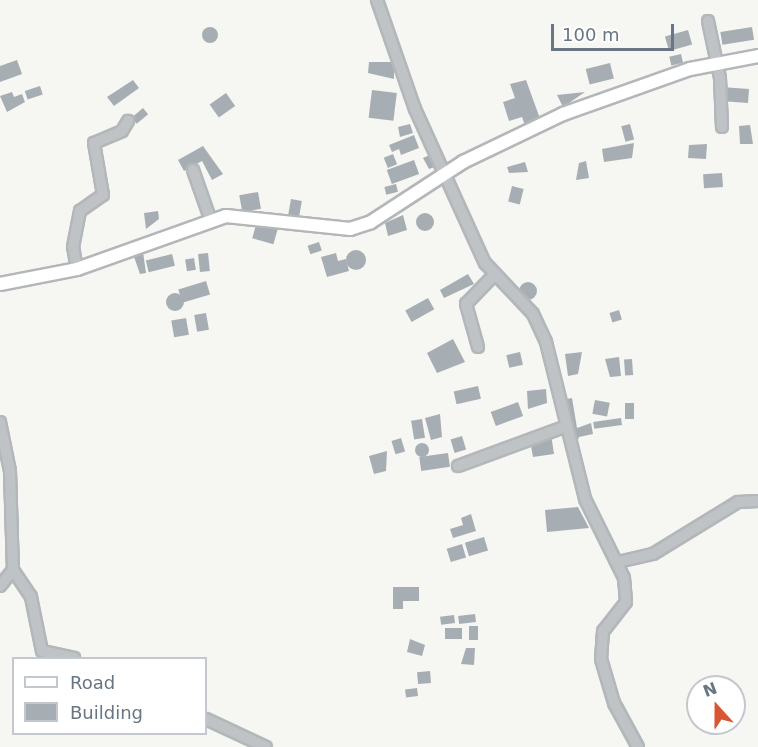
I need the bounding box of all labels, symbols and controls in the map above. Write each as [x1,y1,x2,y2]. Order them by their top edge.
scale bar [554,12,677,50]
text: 100 m [562,24,620,45]
legend [12,657,207,735]
text: Road [70,672,115,693]
north arrow [686,675,746,735]
text: N [700,678,720,701]
text: Building [70,702,143,723]

